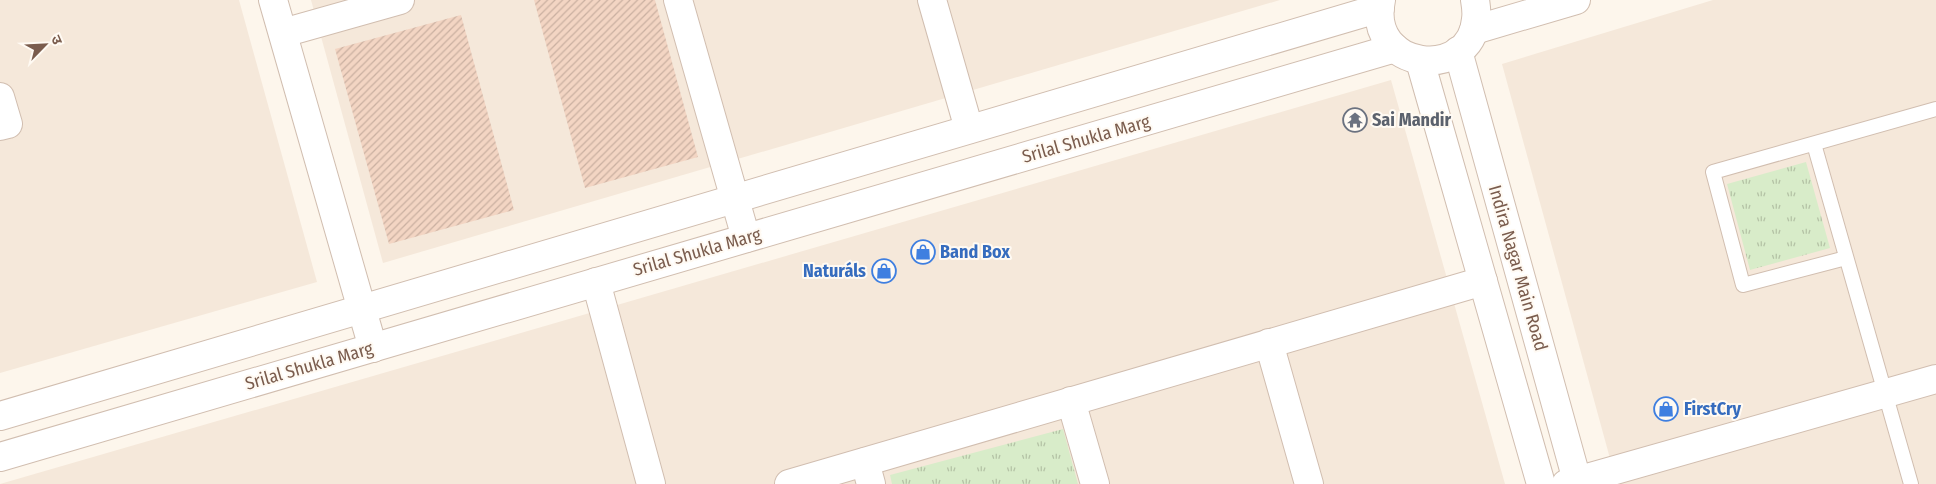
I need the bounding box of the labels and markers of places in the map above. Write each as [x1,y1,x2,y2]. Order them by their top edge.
temple icon: Sai Mandir [1342,107,1368,133]
place label: Sai Mandir [1372,109,1452,131]
shop icon: Band Box [910,239,936,265]
place label: Band Box [940,241,1010,263]
shop icon: Naturáls [871,258,897,284]
place label: Naturáls [803,260,866,282]
shop icon: FirstCry [1653,396,1679,422]
place label: FirstCry [1684,398,1742,420]

